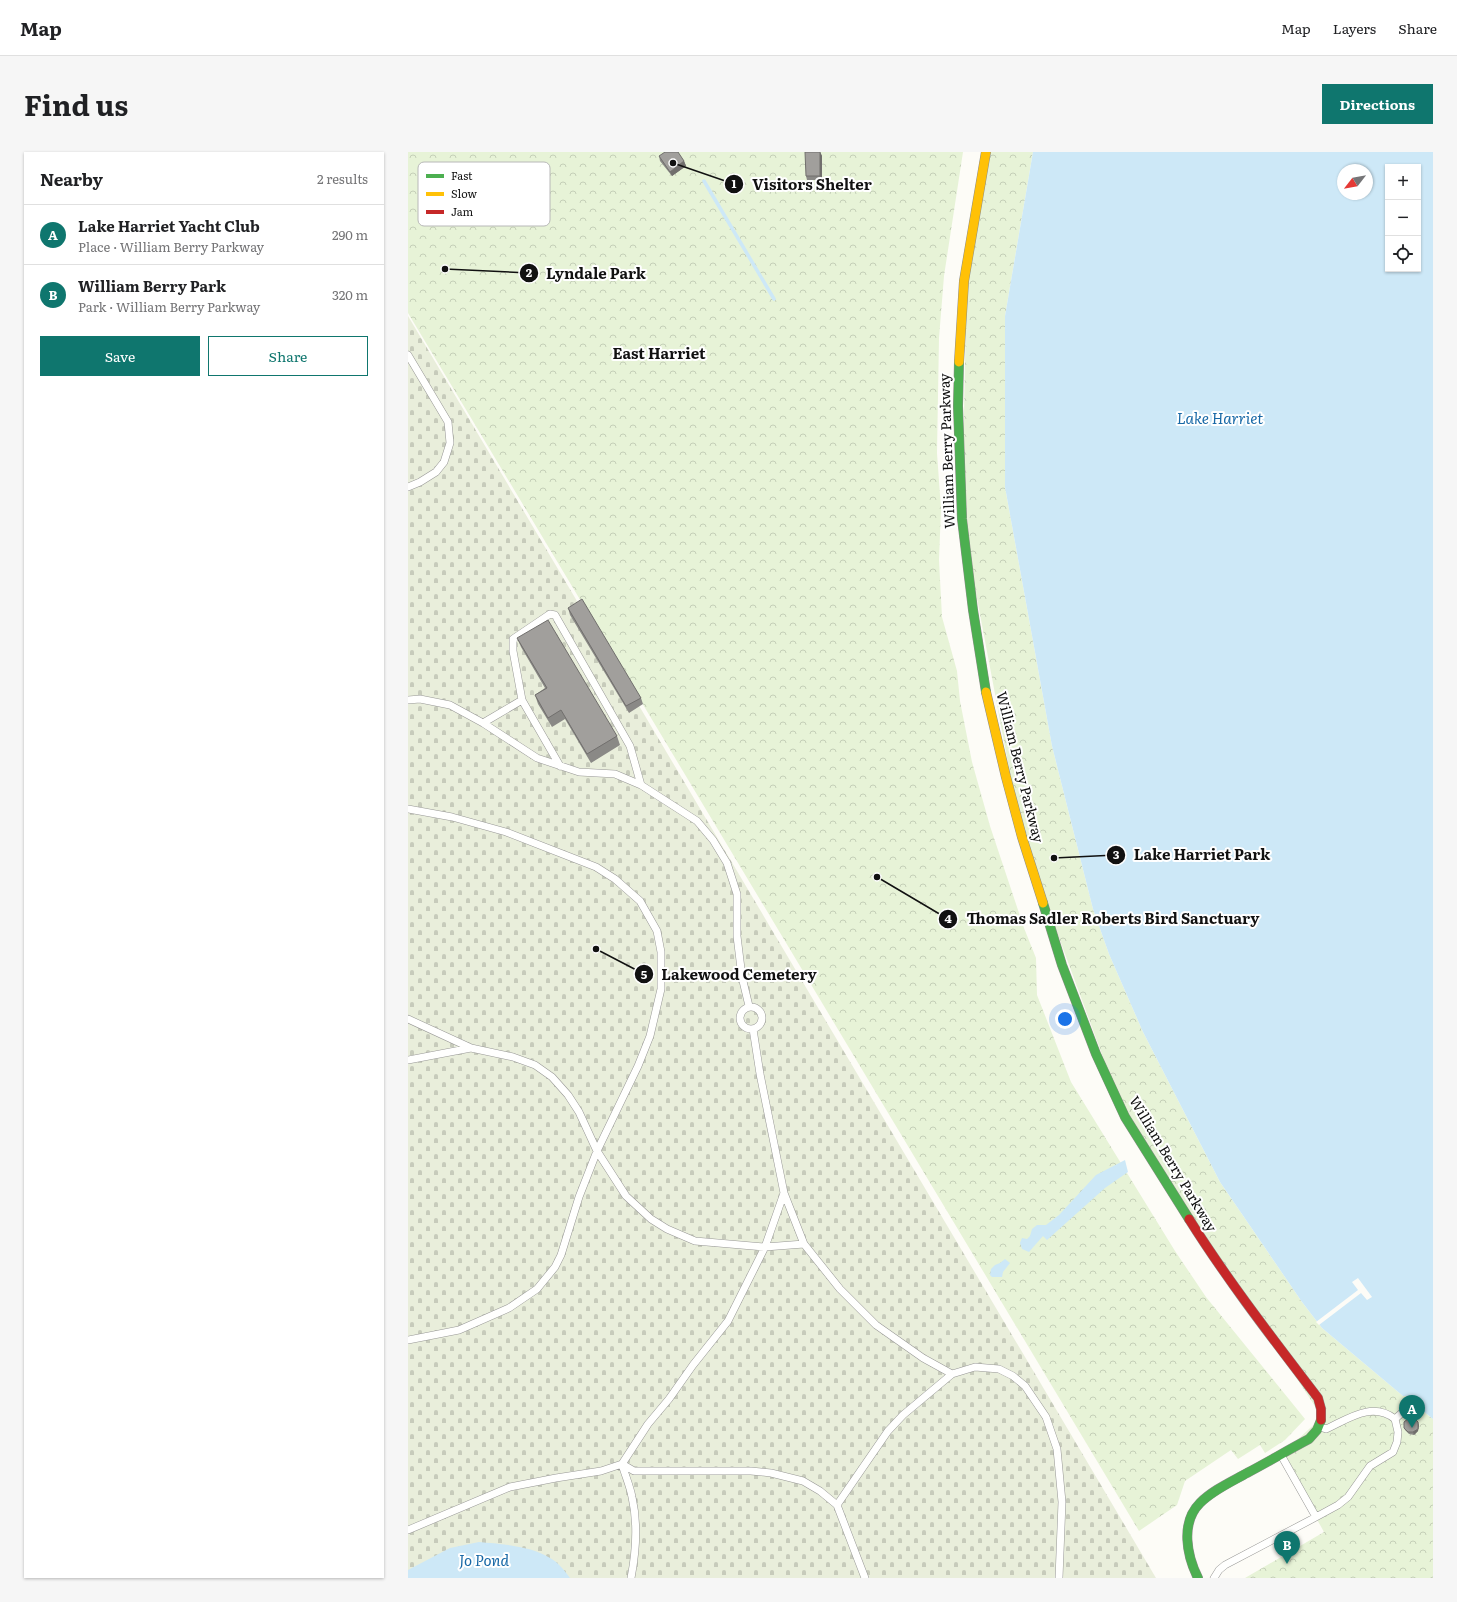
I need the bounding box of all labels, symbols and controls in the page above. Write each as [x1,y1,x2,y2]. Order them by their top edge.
text: Map [20,14,62,42]
text: Map [1281,18,1311,38]
text: Layers [1333,18,1376,38]
text: Share [1398,18,1437,38]
text: Find us [24,83,128,125]
button: Directions [1322,84,1433,124]
legend [418,162,550,226]
north arrow [1337,164,1373,200]
map controls [1385,164,1421,272]
button: + [1385,164,1421,200]
text: Nearby [40,166,103,191]
text: Fast [451,167,473,183]
text: 2 results [317,169,368,188]
callout: Visitors Shelter [724,171,880,198]
text: Visitors Shelter [752,172,872,195]
text: 1 [732,174,737,192]
text: Slow [451,185,477,201]
button: − [1385,200,1421,236]
text: Jam [451,203,474,219]
text: Lake Harriet Yacht Club [78,214,260,237]
text: A [48,225,58,244]
text: 290 m [332,225,368,244]
button: locate [1385,236,1421,272]
text: Place · William Berry Parkway [78,237,264,256]
callout: Lyndale Park [519,260,654,287]
text: Lyndale Park [546,261,647,284]
text: 2 [526,263,533,281]
text: William Berry Park [78,274,226,297]
text: B [49,285,57,304]
text: 320 m [332,285,368,304]
text: Park · William Berry Parkway [78,297,260,316]
button: Save [40,336,200,376]
button: Share [208,336,368,376]
district label: East Harriet [612,341,706,364]
street label: William Berry Parkway [933,372,959,529]
water label: Lake Harriet [1177,406,1263,429]
street label: William Berry Parkway [992,689,1050,845]
callout: Lake Harriet Park [1106,841,1279,868]
text: Lake Harriet Park [1134,842,1271,865]
text: 3 [1113,845,1120,863]
callout: Thomas Sadler Roberts Bird Sanctuary [938,906,1267,933]
text: Thomas Sadler Roberts Bird Sanctuary [967,906,1260,929]
text: 4 [944,909,952,927]
callout: Lakewood Cemetery [634,961,825,988]
text: Lakewood Cemetery [661,962,818,985]
text: 5 [641,965,648,983]
your location [1055,1009,1075,1029]
street label: William Berry Parkway [1125,1092,1223,1236]
pin: A [1399,1395,1425,1428]
pin: B [1274,1531,1300,1564]
water label: Jo Pond [459,1548,510,1571]

